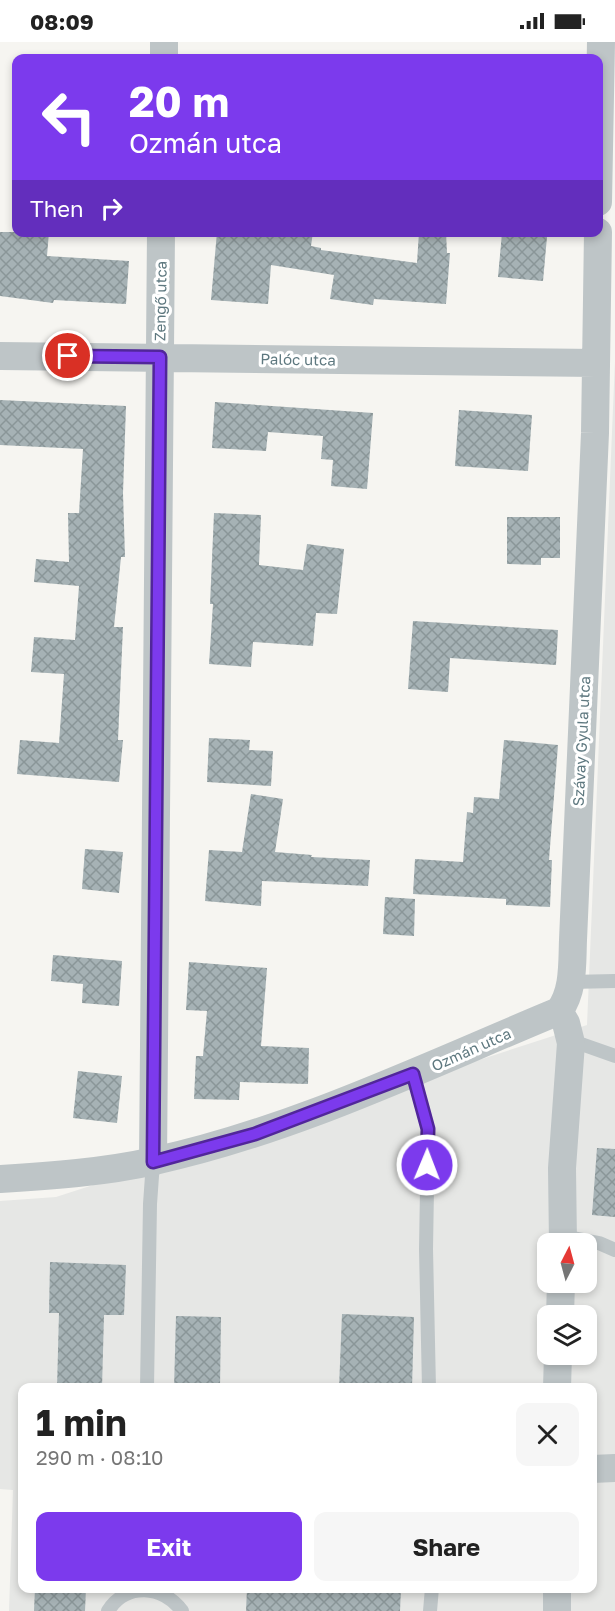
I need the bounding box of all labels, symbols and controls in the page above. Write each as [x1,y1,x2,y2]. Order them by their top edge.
text: 08:09 [30,8,94,35]
text: 20 m [129,76,229,126]
icon: left [30,78,108,156]
text: Ozmán utca [129,127,282,159]
icon: right [95,192,128,225]
text: Then [30,195,83,222]
street label: Zengő utca [150,261,170,341]
pin [42,330,93,381]
icon: arrive [51,339,84,372]
street label: Palóc utca [260,349,336,369]
street label: Szávay Gyula utca [569,675,593,807]
street label: Ozmán utca [428,1023,514,1075]
position arrow [395,1133,459,1197]
north arrow [537,1233,597,1293]
map controls [537,1233,597,1365]
button: layers [537,1305,597,1365]
text: 1 min [36,1401,127,1444]
button: close [516,1403,579,1466]
text: 290 m · 08:10 [36,1445,164,1469]
button: Exit [36,1512,302,1581]
button: Share [314,1512,579,1581]

